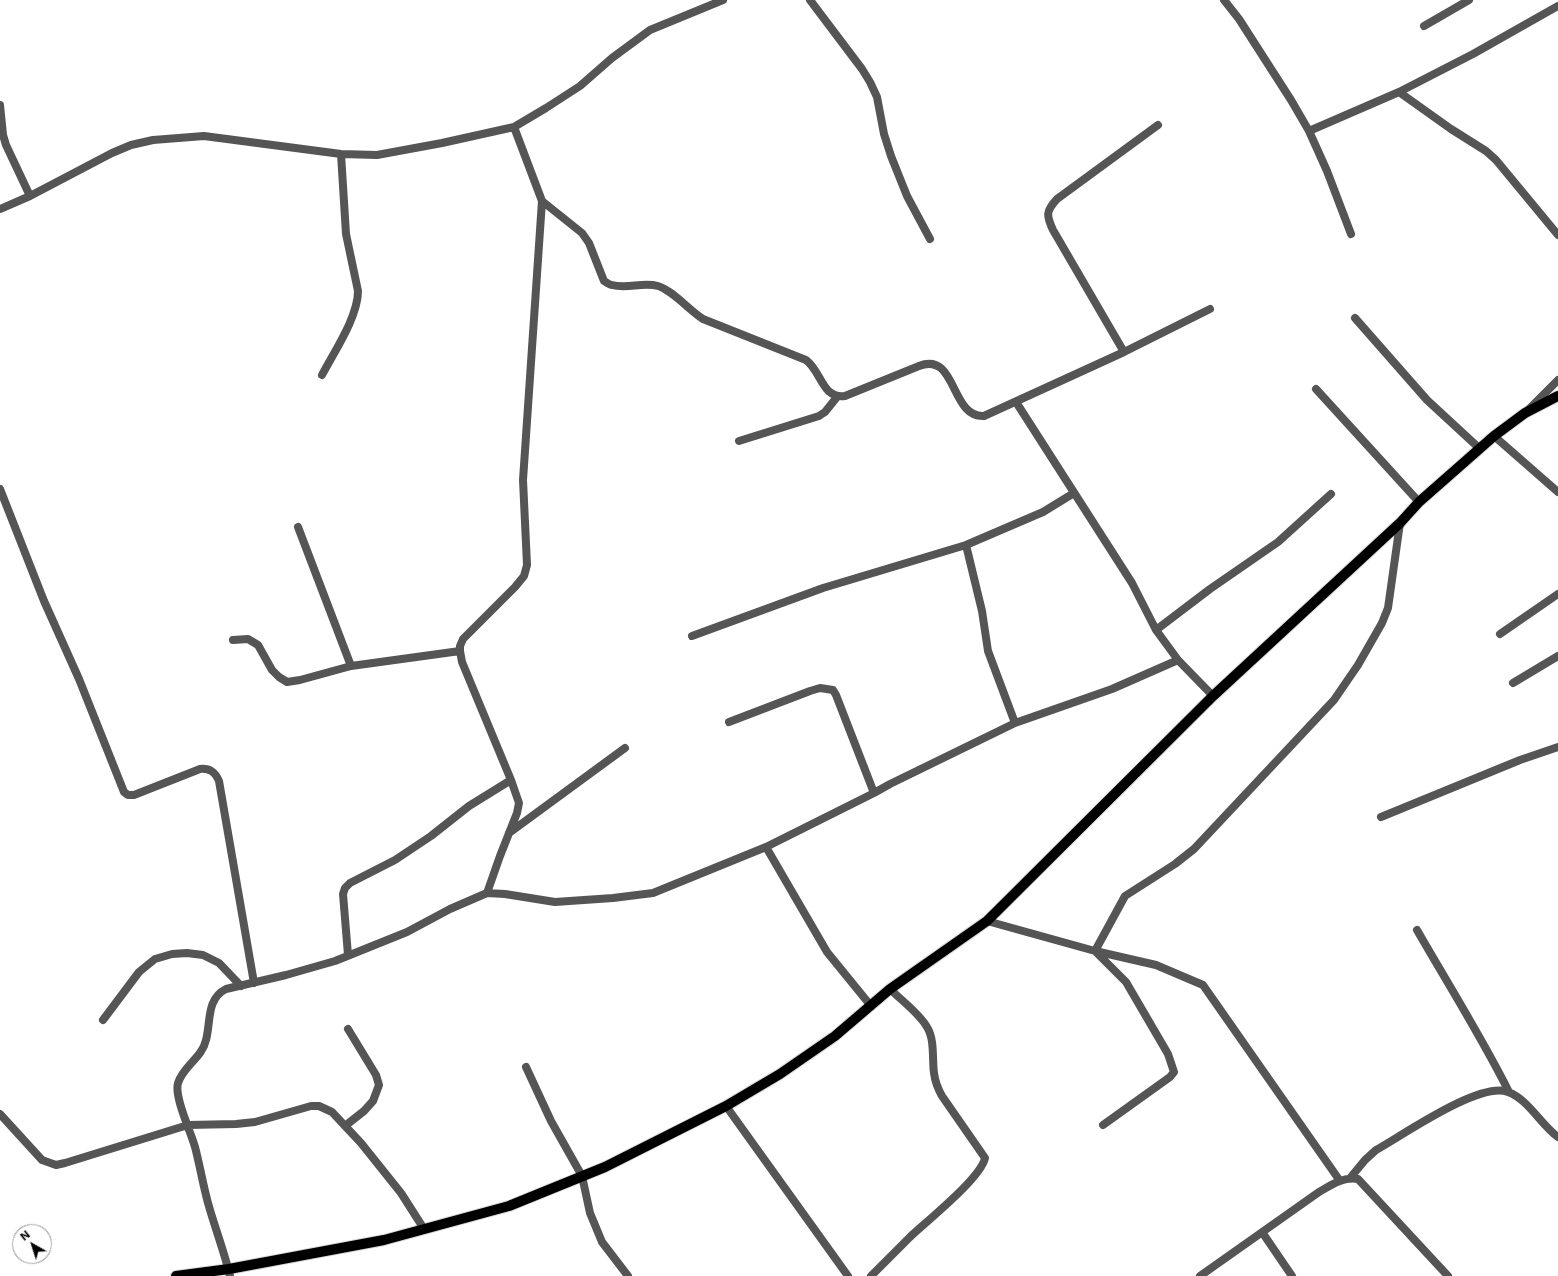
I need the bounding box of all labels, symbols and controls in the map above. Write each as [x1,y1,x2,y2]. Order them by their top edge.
north arrow [12,1224,52,1264]
text: N [17,1227,33,1244]

